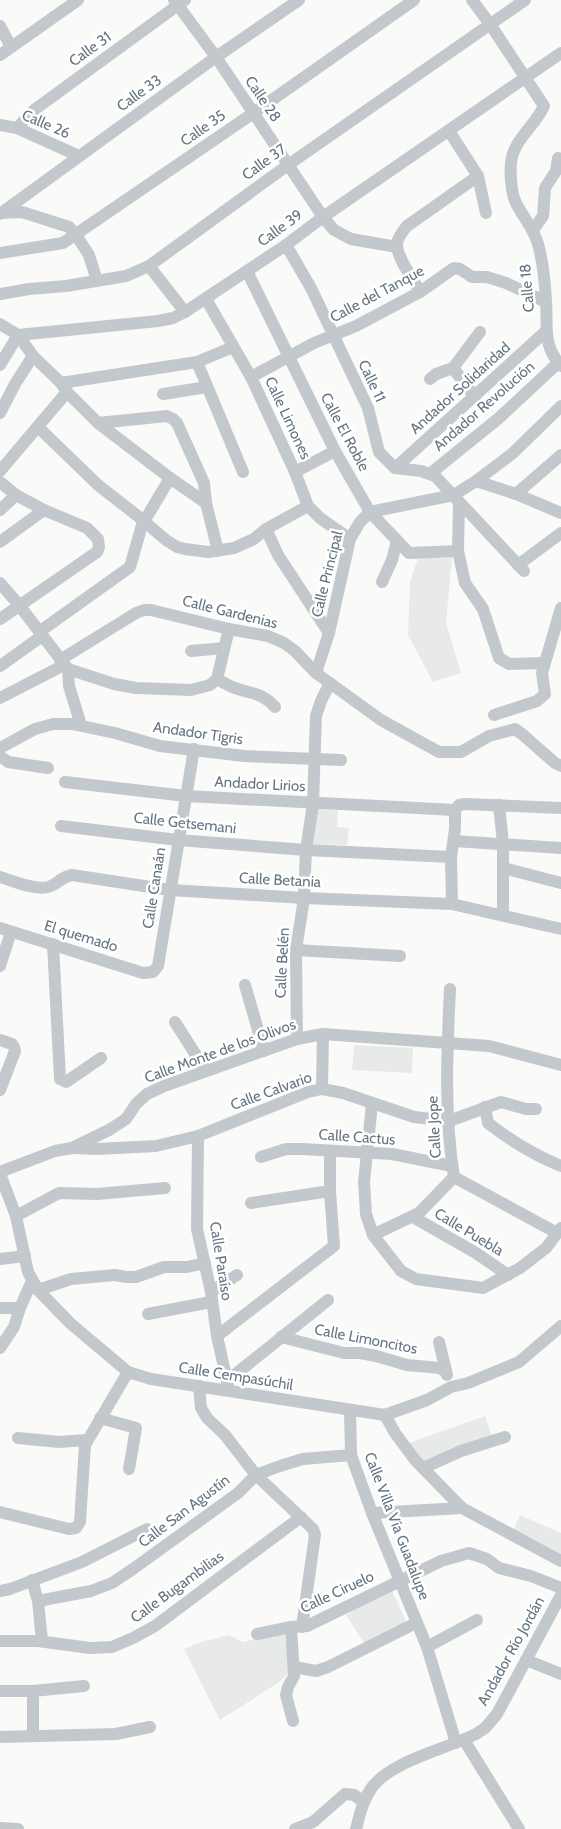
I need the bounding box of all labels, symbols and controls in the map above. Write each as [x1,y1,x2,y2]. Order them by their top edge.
street label: Calle 31 [65,28,115,70]
street label: Calle 33 [113,71,165,115]
street label: Calle 28 [241,73,285,125]
street label: Calle 26 [19,106,73,142]
street label: Calle 35 [177,106,229,150]
street label: Calle 37 [238,140,290,184]
street label: Calle 39 [254,206,306,250]
street label: Calle del Tanque [327,261,427,326]
street label: Calle 18 [516,263,538,313]
street label: Andador Solidaridad [406,338,514,438]
street label: Calle 11 [354,357,390,405]
street label: Andador Revolución [430,357,538,455]
street label: Calle Limones [261,374,315,462]
street label: Calle El Roble [317,390,373,475]
street label: Calle Principal [308,529,347,619]
street label: Calle Gardenias [181,591,279,633]
street label: Andador Tigris [152,718,244,748]
street label: Andador Lirios [214,773,306,795]
street label: Calle Getsemani [133,809,237,837]
street label: Calle Canaán [139,846,169,930]
street label: Calle Betania [239,869,322,891]
street label: El quemado [42,916,120,956]
street label: Calle Belén [271,927,293,999]
street label: Calle Monte de los Olivos [142,1015,298,1087]
street label: Calle Calvario [228,1068,314,1114]
street label: Calle Jope [423,1095,445,1159]
street label: Calle Cactus [318,1125,396,1149]
street label: Calle Puebla [431,1204,508,1260]
street label: Calle Paraíso [206,1220,236,1302]
street label: Calle Limoncitos [313,1320,419,1358]
street label: Calle Cempasúchil [177,1358,295,1394]
street label: Calle Villa Vía Guadalupe [361,1450,434,1603]
street label: Calle San Agustín [135,1471,233,1551]
street label: Calle Bugambilias [127,1547,227,1627]
street label: Calle Ciruelo [297,1567,377,1617]
street label: Andador Río Jordán [474,1593,548,1709]

